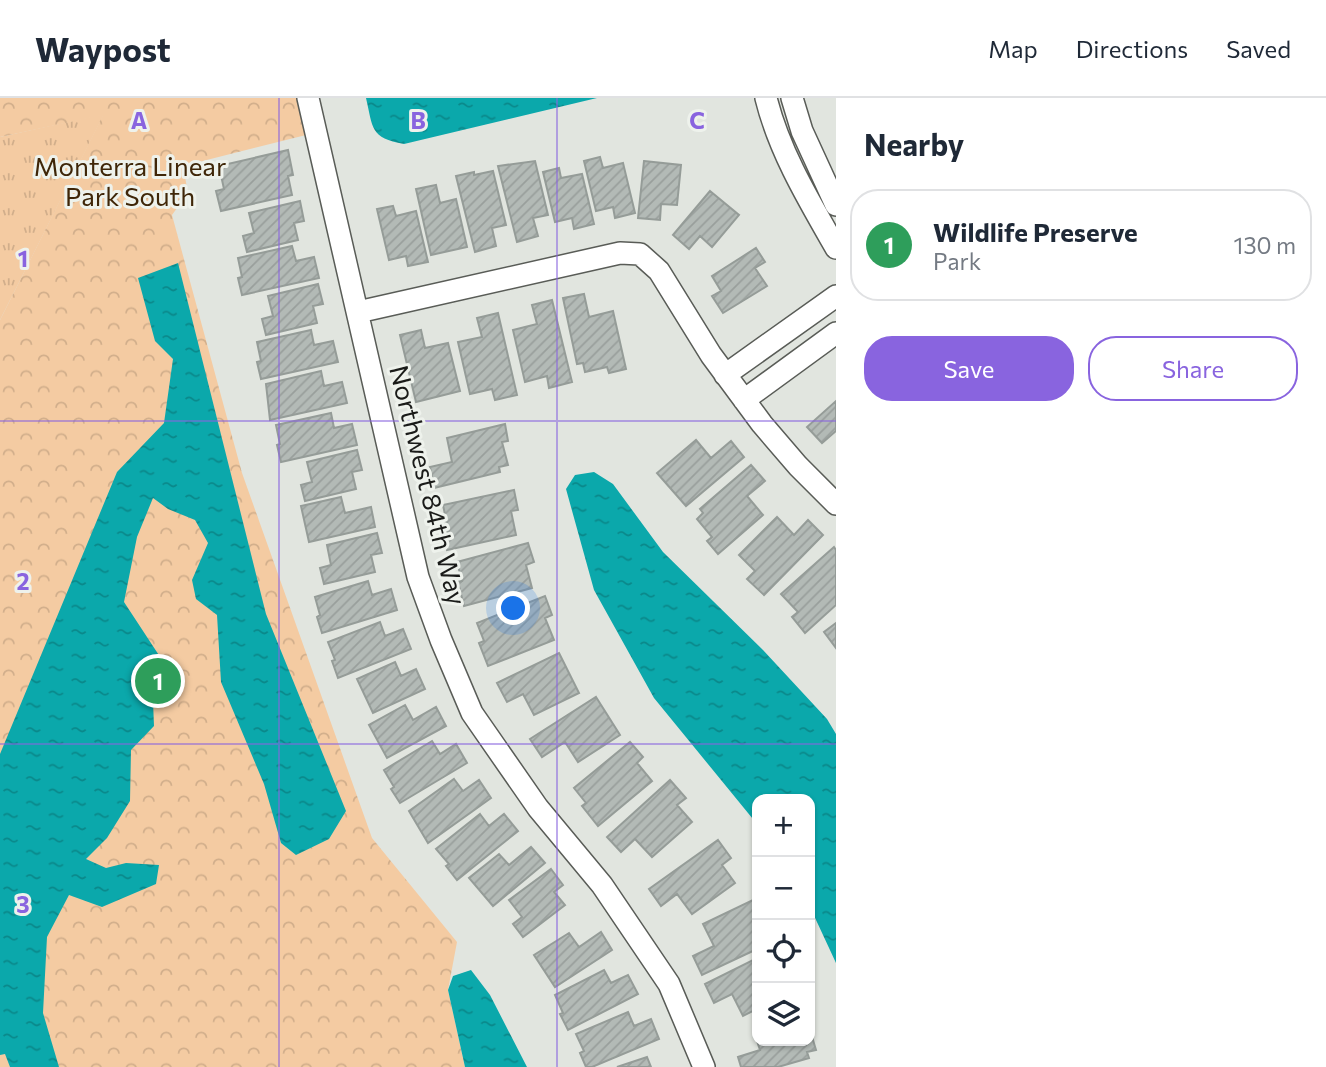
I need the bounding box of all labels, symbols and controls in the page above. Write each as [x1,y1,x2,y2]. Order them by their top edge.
text: Waypost [35,28,171,69]
text: Map [988,34,1038,63]
text: Directions [1076,34,1188,63]
text: Saved [1226,34,1291,63]
text: A [131,106,148,134]
text: B [410,106,426,134]
text: C [689,106,705,134]
text: Nearby [864,125,964,162]
park label: Monterra Linear Park South [34,150,226,211]
text: Wildlife Preserve [933,216,1138,247]
text: 1 [884,231,894,259]
text: 130 m [1234,231,1296,259]
text: 1 [18,244,28,272]
text: Park [933,247,981,275]
button: Save [864,336,1074,401]
button: Share [1088,336,1298,401]
street label: Northwest 84th Way [384,362,474,608]
text: 2 [16,567,30,595]
your location [496,591,530,625]
pin: 1 [135,655,181,707]
map controls [752,794,815,1046]
button: + [752,794,815,857]
button: − [752,857,815,920]
text: 3 [16,890,30,918]
button: locate [752,920,815,983]
button: layers [752,983,815,1046]

